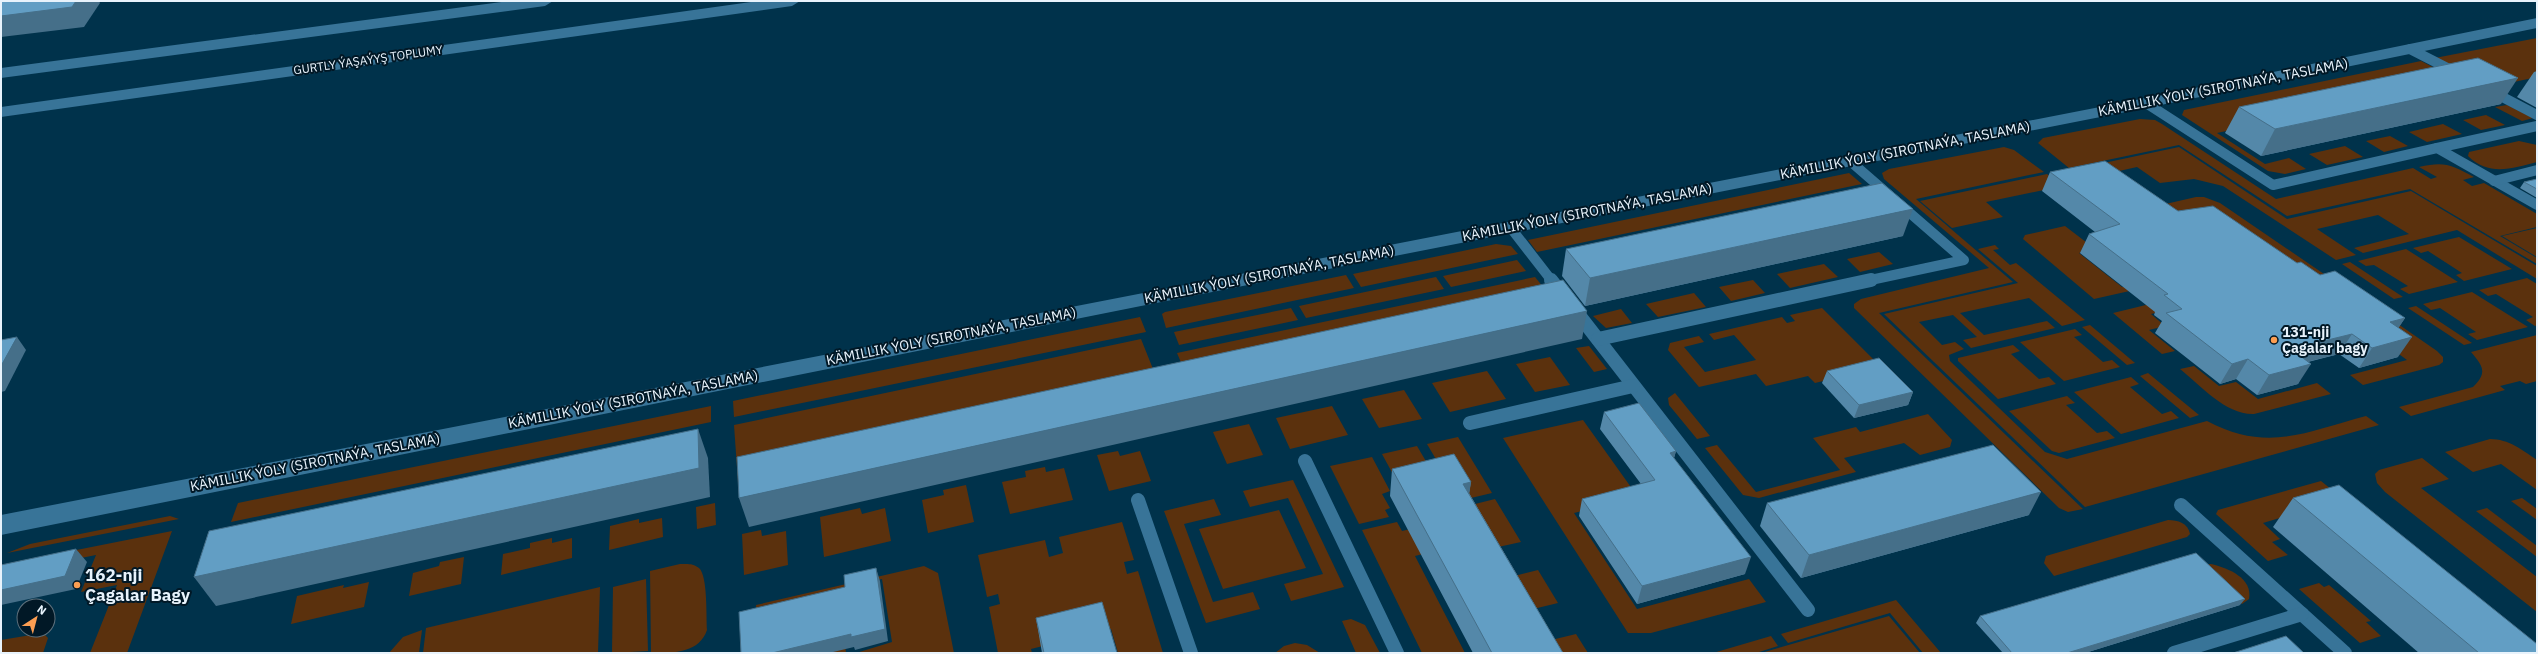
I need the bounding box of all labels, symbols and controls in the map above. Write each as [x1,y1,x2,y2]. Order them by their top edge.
street label: GURTLY ÝAŞAÝYŞ TOPLUMY [292,42,444,77]
street label: KÄMILLIK ÝOLY (SIROTNAÝA, TASLAMA) [2096,53,2350,120]
street label: KÄMILLIK ÝOLY (SIROTNAÝA, TASLAMA) [1778,116,2032,183]
street label: KÄMILLIK ÝOLY (SIROTNAÝA, TASLAMA) [1460,178,1714,245]
street label: KÄMILLIK ÝOLY (SIROTNAÝA, TASLAMA) [1142,240,1396,307]
street label: KÄMILLIK ÝOLY (SIROTNAÝA, TASLAMA) [824,302,1078,369]
place label: 131-nji Çagalar bagy [2282,323,2368,357]
marker: 131-nji Çagalar bagy [2269,335,2279,345]
street label: KÄMILLIK ÝOLY (SIROTNAÝA, TASLAMA) [506,365,760,432]
street label: KÄMILLIK ÝOLY (SIROTNAÝA, TASLAMA) [188,428,442,495]
place label: 162-nji Çagalar Bagy [85,564,190,606]
marker: 162-nji Çagalar Bagy [72,580,82,590]
north arrow [16,598,56,638]
text: N [35,602,49,618]

